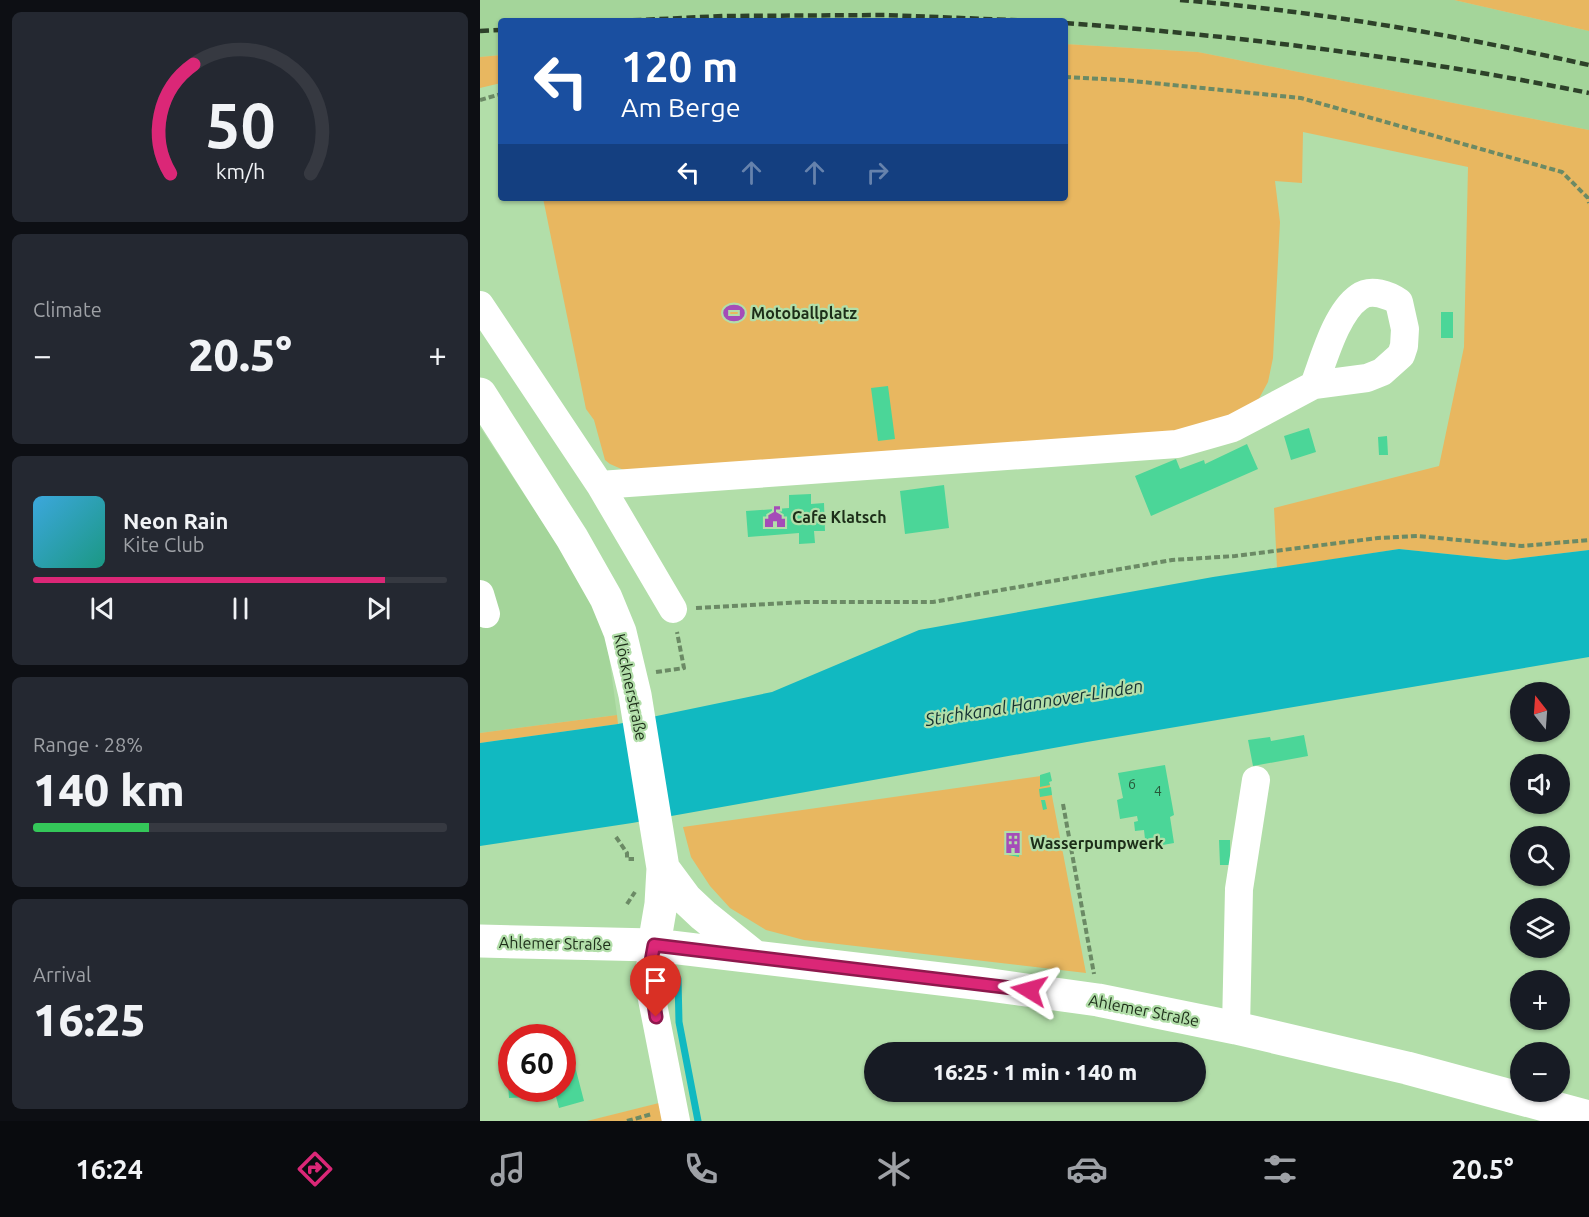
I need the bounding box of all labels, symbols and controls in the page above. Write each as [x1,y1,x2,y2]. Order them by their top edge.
icon: left [522,42,600,120]
text: 120 m [621,43,738,90]
text: 50 [205,90,275,160]
text: Am Berge [621,92,741,122]
icon: left [672,156,705,189]
icon: ahead [735,156,768,189]
icon: ahead [798,156,831,189]
icon: right [861,156,894,189]
text: km/h [215,159,265,183]
text: Climate [33,298,102,321]
sports icon: Motoballplatz [722,301,746,325]
place label: Motoballplatz [751,304,857,322]
text: 20.5° [188,329,292,380]
text: − [33,336,52,373]
text: + [428,336,447,373]
public building icon: Cafe Klatsch [763,505,787,529]
text: Neon Rain [123,508,228,533]
place label: Cafe Klatsch [792,508,887,526]
text: Kite Club [123,533,205,556]
icon: previous [86,592,119,625]
icon: pause [224,592,257,625]
icon: next [362,592,395,625]
street label: Klöcknerstraße [611,632,651,742]
water label: Stichkanal Hannover-Linden [923,675,1144,729]
north arrow [1510,682,1570,742]
map controls [1510,682,1570,1102]
text: Range · 28% [33,733,143,756]
button: sound [1510,754,1570,814]
text: 140 km [33,764,185,815]
house number: 6 [1128,776,1136,792]
house number: 4 [1154,783,1162,799]
button: search [1510,826,1570,886]
building icon: Wasserpumpwerk [1001,831,1025,855]
place label: Wasserpumpwerk [1030,834,1164,852]
button: layers [1510,898,1570,958]
street label: Ahlemer Straße [499,933,611,953]
pin [630,955,681,1017]
position arrow [997,958,1061,1022]
text: Arrival [33,963,91,986]
icon: arrive [639,964,672,997]
button: + [1510,970,1570,1030]
street label: Ahlemer Straße [1087,990,1201,1030]
text: 16:25 [33,994,146,1045]
speed limit sign: 60 [498,1024,576,1102]
button: − [1510,1042,1570,1102]
text: 16:25 · 1 min · 140 m [933,1059,1137,1084]
icon: directions [294,1148,336,1190]
icon: music [487,1148,529,1190]
icon: phone [680,1148,722,1190]
icon: climate [873,1148,915,1190]
icon: car [1066,1148,1108,1190]
icon: filters [1259,1148,1301,1190]
text: 16:24 [75,1154,143,1184]
text: 20.5° [1452,1154,1513,1184]

